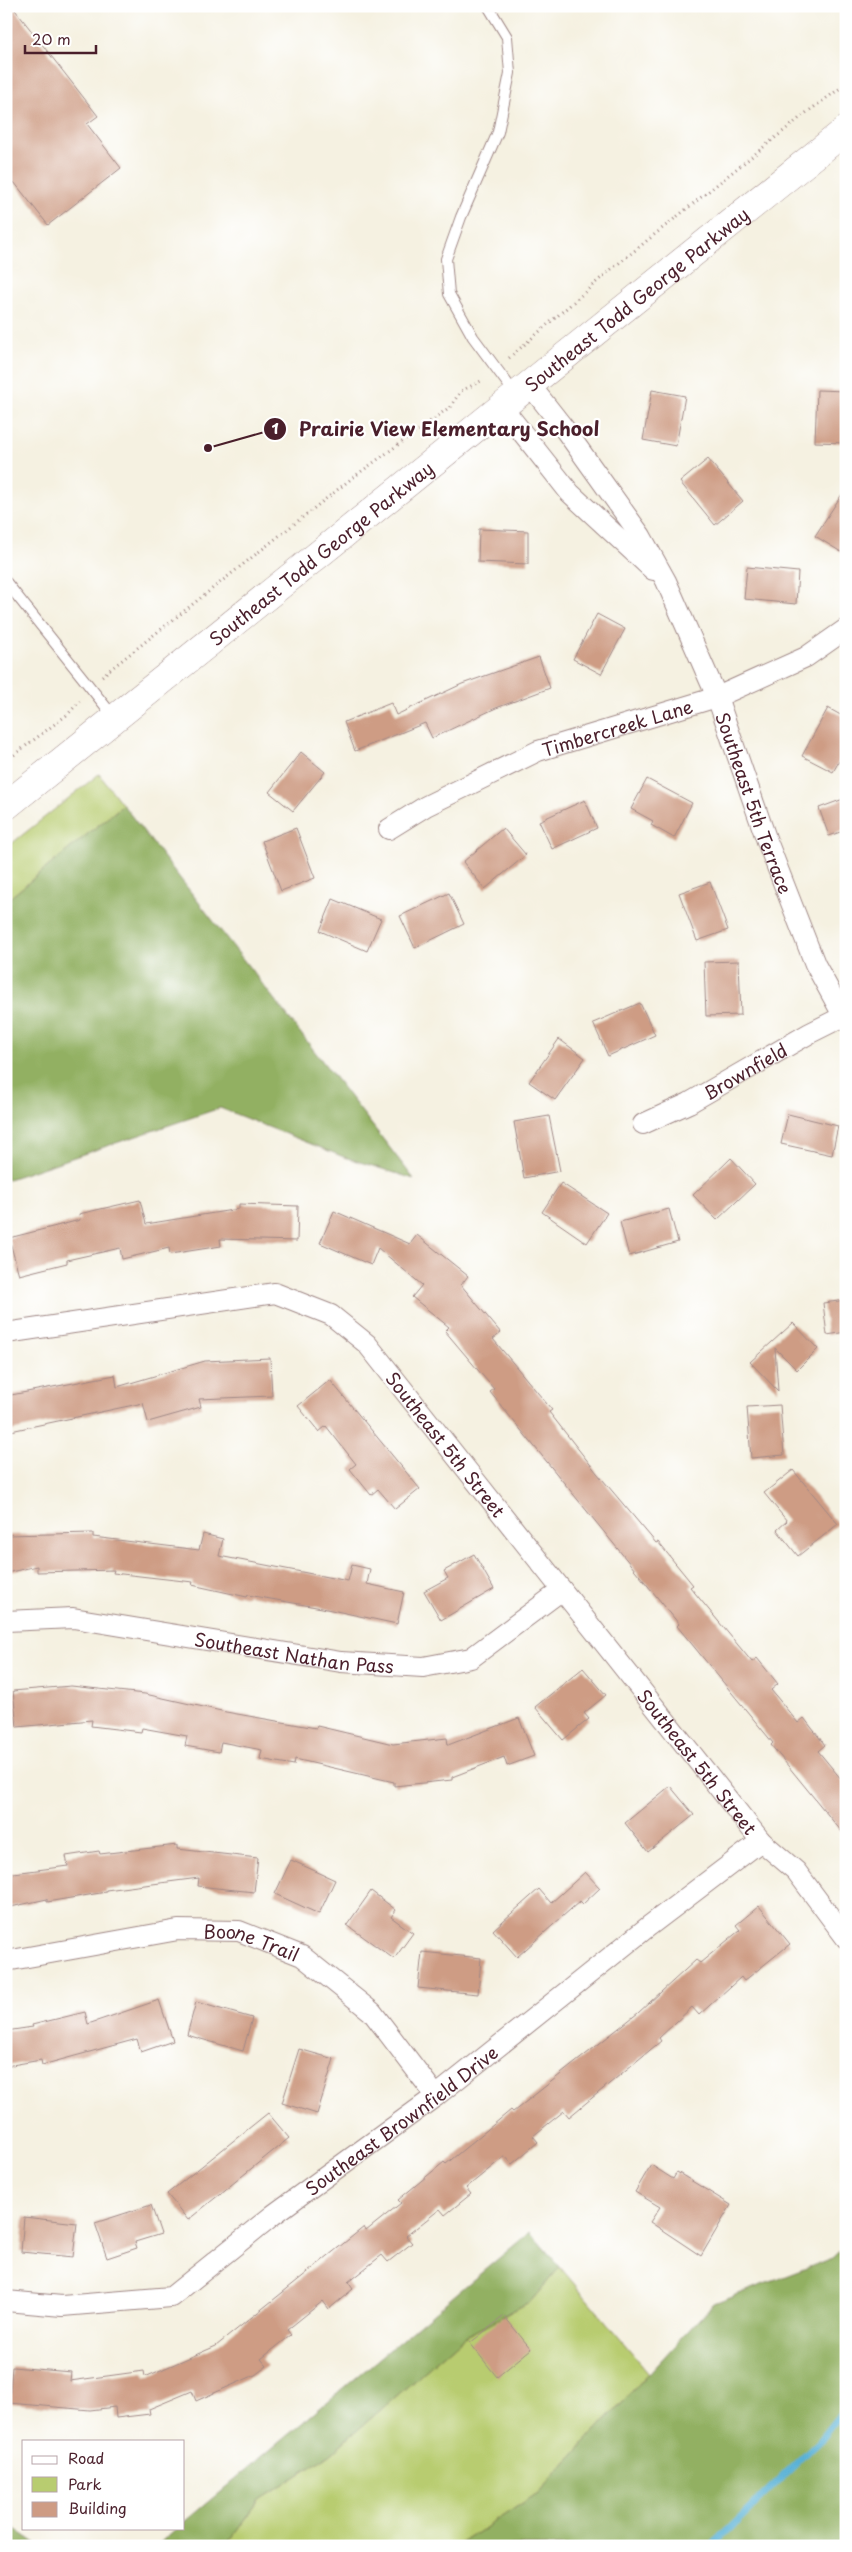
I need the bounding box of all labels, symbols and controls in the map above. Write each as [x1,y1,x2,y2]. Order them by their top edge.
scale bar [25,22,96,54]
text: 20 m [32,27,71,50]
street label: Southeast Todd George Parkway [518,200,754,397]
callout: Prairie View Elementary School [263,412,610,446]
text: Prairie View Elementary School [299,414,599,442]
text: 1 [271,416,279,439]
street label: Southeast Todd George Parkway [203,454,439,651]
street label: Timbercreek Lane [538,692,696,763]
street label: Southeast 5th Terrace [710,709,800,897]
street label: Brownfield [698,1036,792,1106]
street label: Southeast 5th Street [380,1366,512,1523]
street label: Southeast Nathan Pass [193,1625,395,1679]
street label: Southeast 5th Street [632,1683,764,1840]
street label: Boone Trail [203,1917,303,1967]
street label: Southeast Brownfield Drive [299,2039,503,2201]
legend [22,2440,185,2530]
text: Road [68,2446,104,2469]
text: Park [68,2472,102,2495]
text: Building [68,2496,127,2519]

